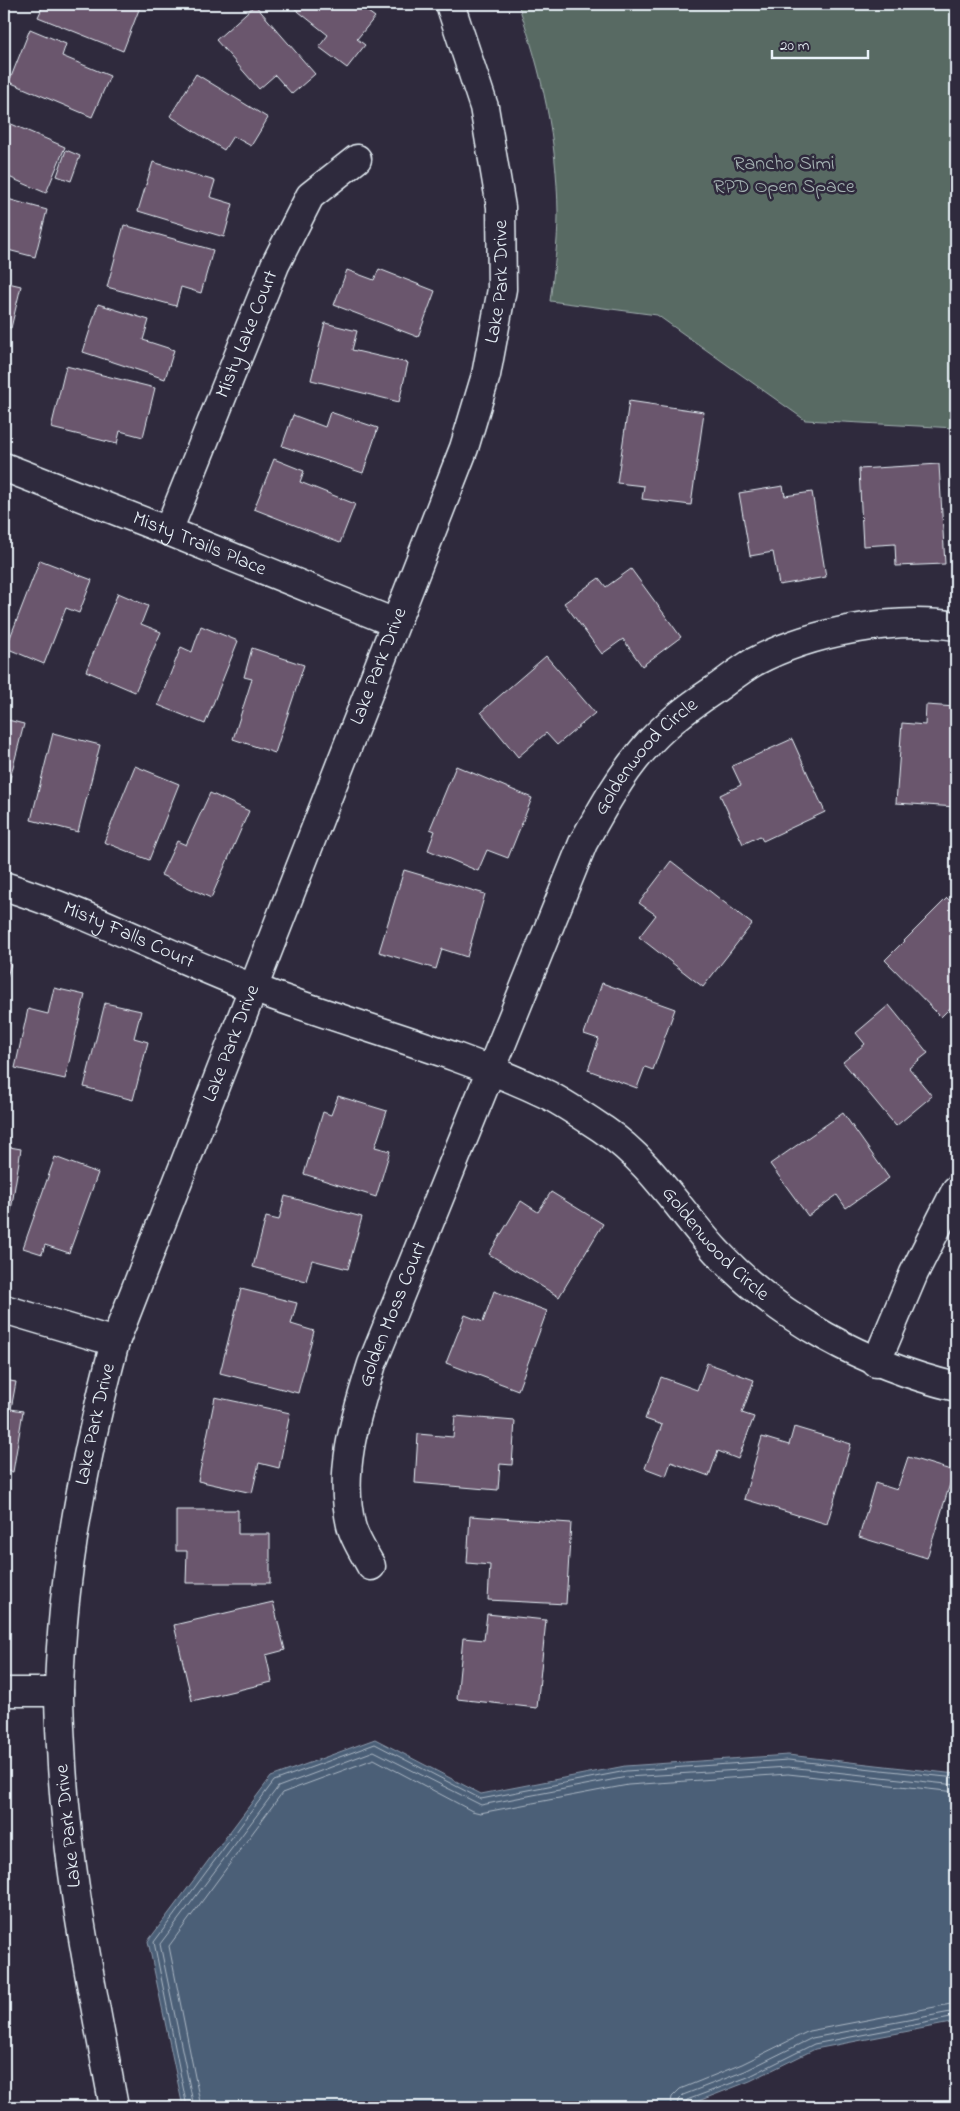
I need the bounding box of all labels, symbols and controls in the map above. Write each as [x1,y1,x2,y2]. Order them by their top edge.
scale bar [772,28,869,60]
text: 20 m [780,35,810,57]
park label: Rancho Simi RPD Open Space [713,150,855,202]
street label: Lake Park Drive [478,220,517,346]
street label: Misty Lake Court [208,266,286,403]
street label: Misty Trails Place [128,504,271,584]
street label: Lake Park Drive [343,603,415,729]
street label: Goldenwood Circle [587,691,704,821]
street label: Misty Falls Court [59,894,199,977]
street label: Lake Park Drive [196,980,268,1106]
street label: Goldenwood Circle [654,1180,775,1308]
street label: Golden Moss Court [351,1237,435,1391]
street label: Lake Park Drive [68,1360,123,1487]
street label: Lake Park Drive [48,1763,90,1889]

